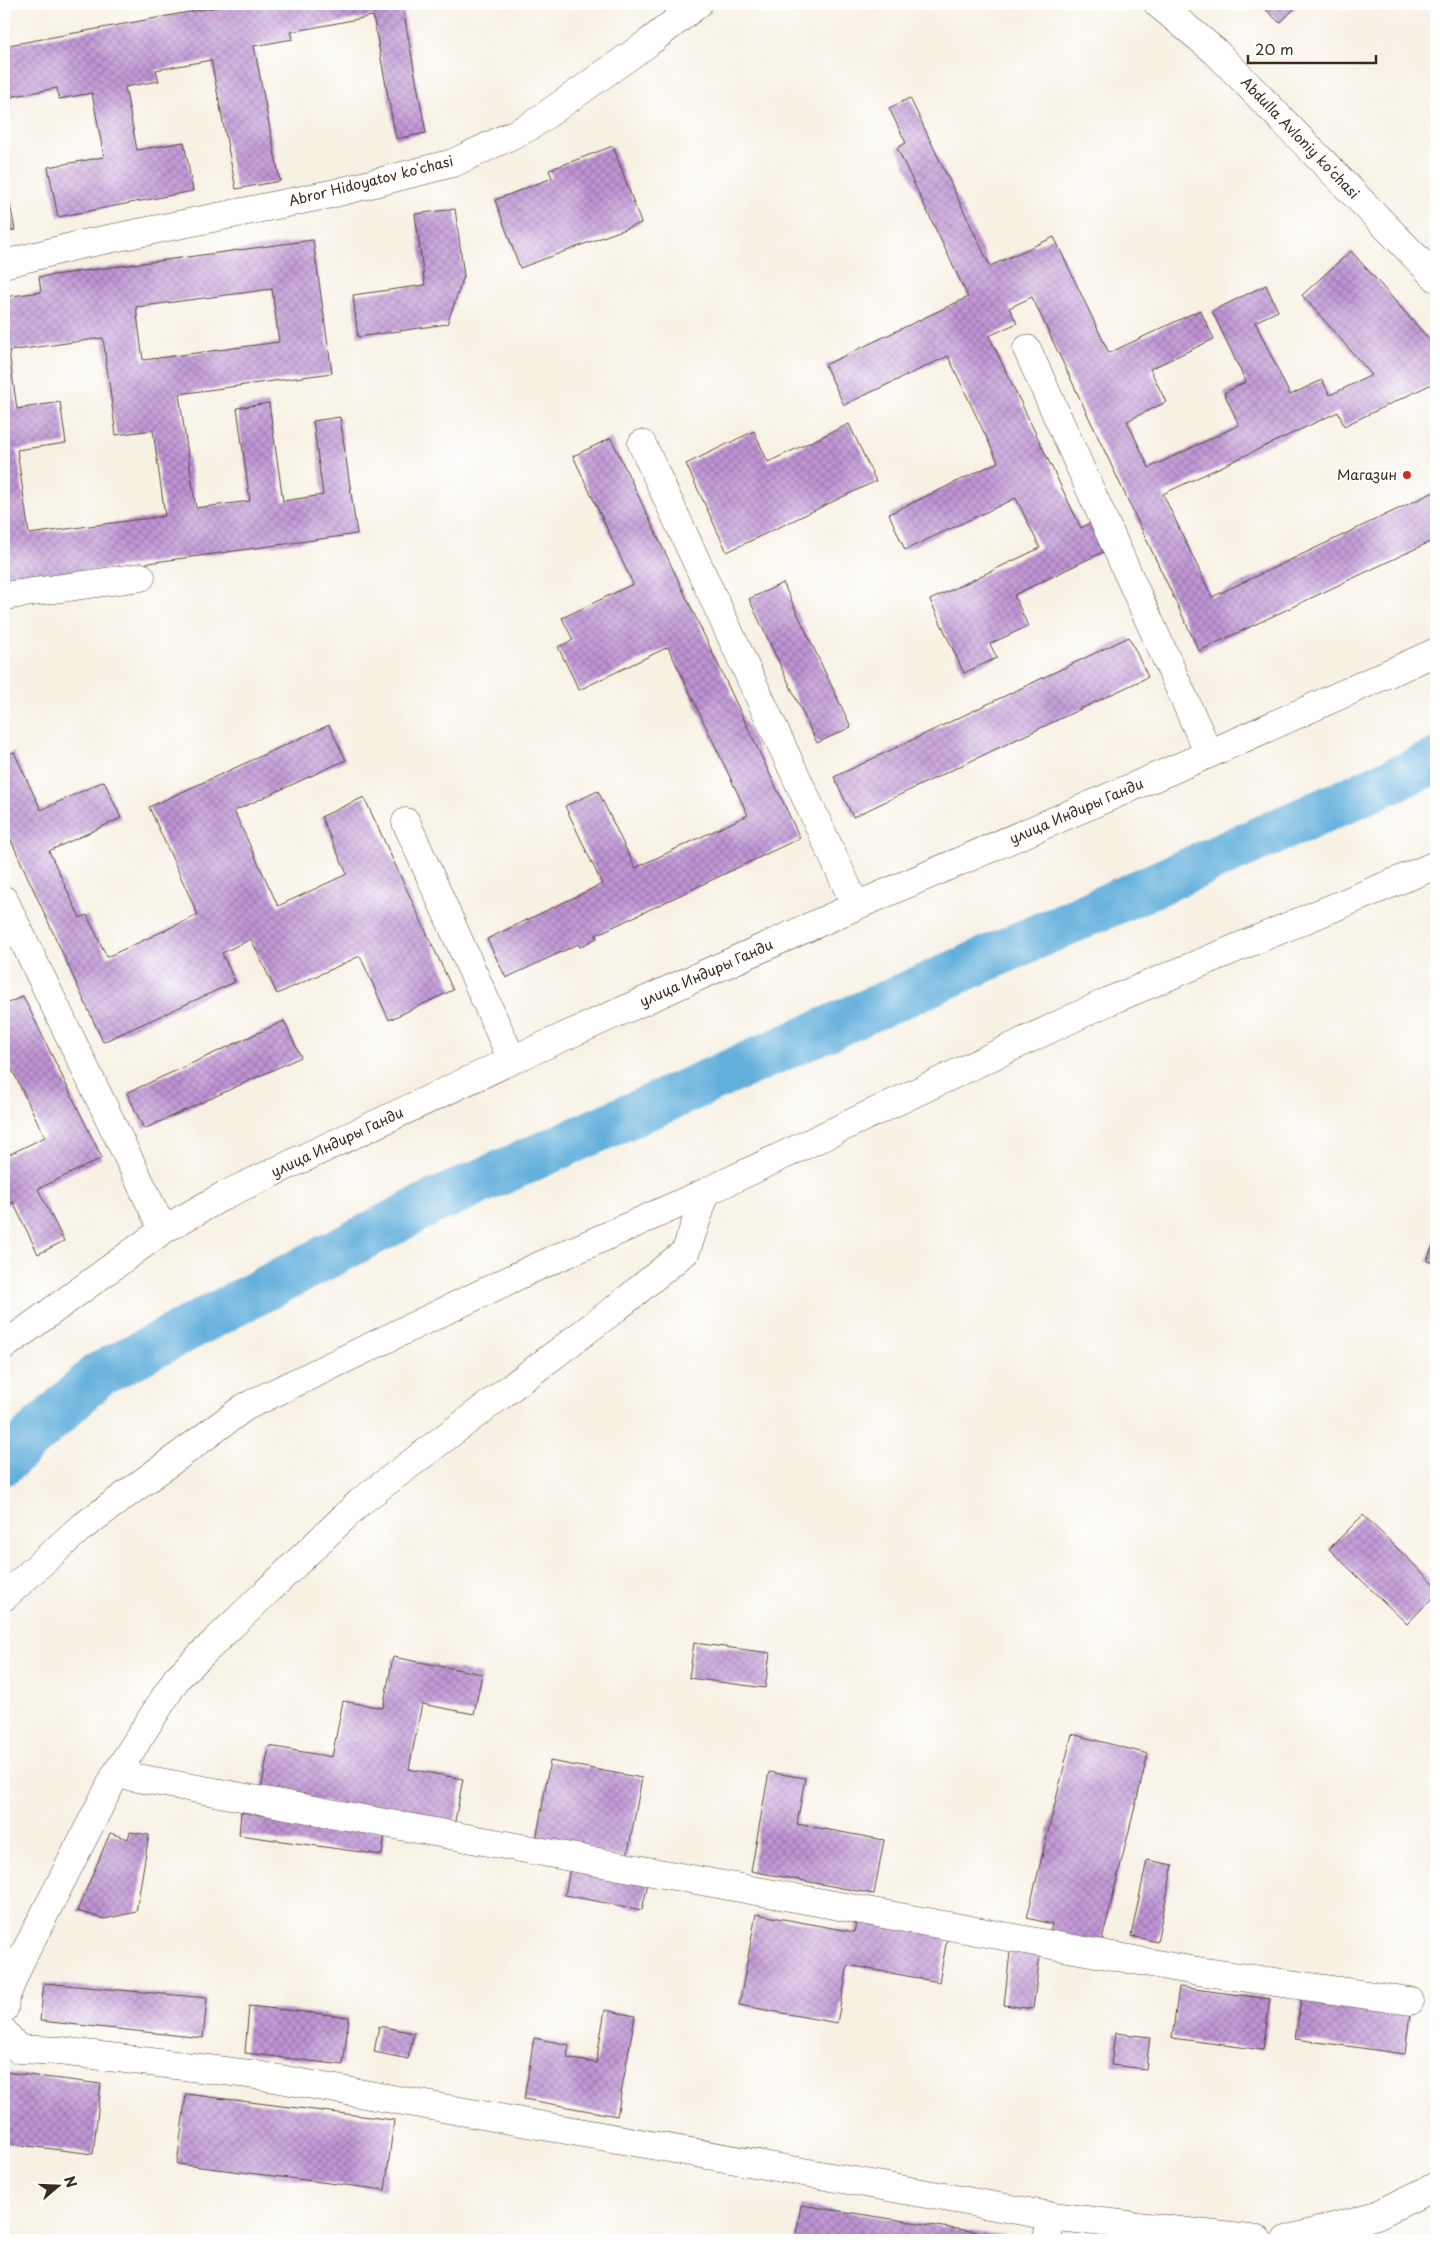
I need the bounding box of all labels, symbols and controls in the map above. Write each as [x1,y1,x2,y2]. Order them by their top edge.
scale bar [1248,32,1375,64]
text: 20 m [1255,37,1294,60]
street label: Abdulla Avloniy koʻchasi [1236,72,1364,203]
street label: Abror Hidoyatov koʻchasi [286,150,455,211]
place label: Магазин [1337,464,1397,485]
marker: Магазин [1401,469,1413,481]
street label: улица Индиры Ганди [1006,773,1147,849]
street label: улица Индиры Ганди [636,934,776,1012]
street label: улица Индиры Ганди [267,1102,407,1182]
north arrow [32,2162,82,2212]
text: N [59,2173,82,2190]

